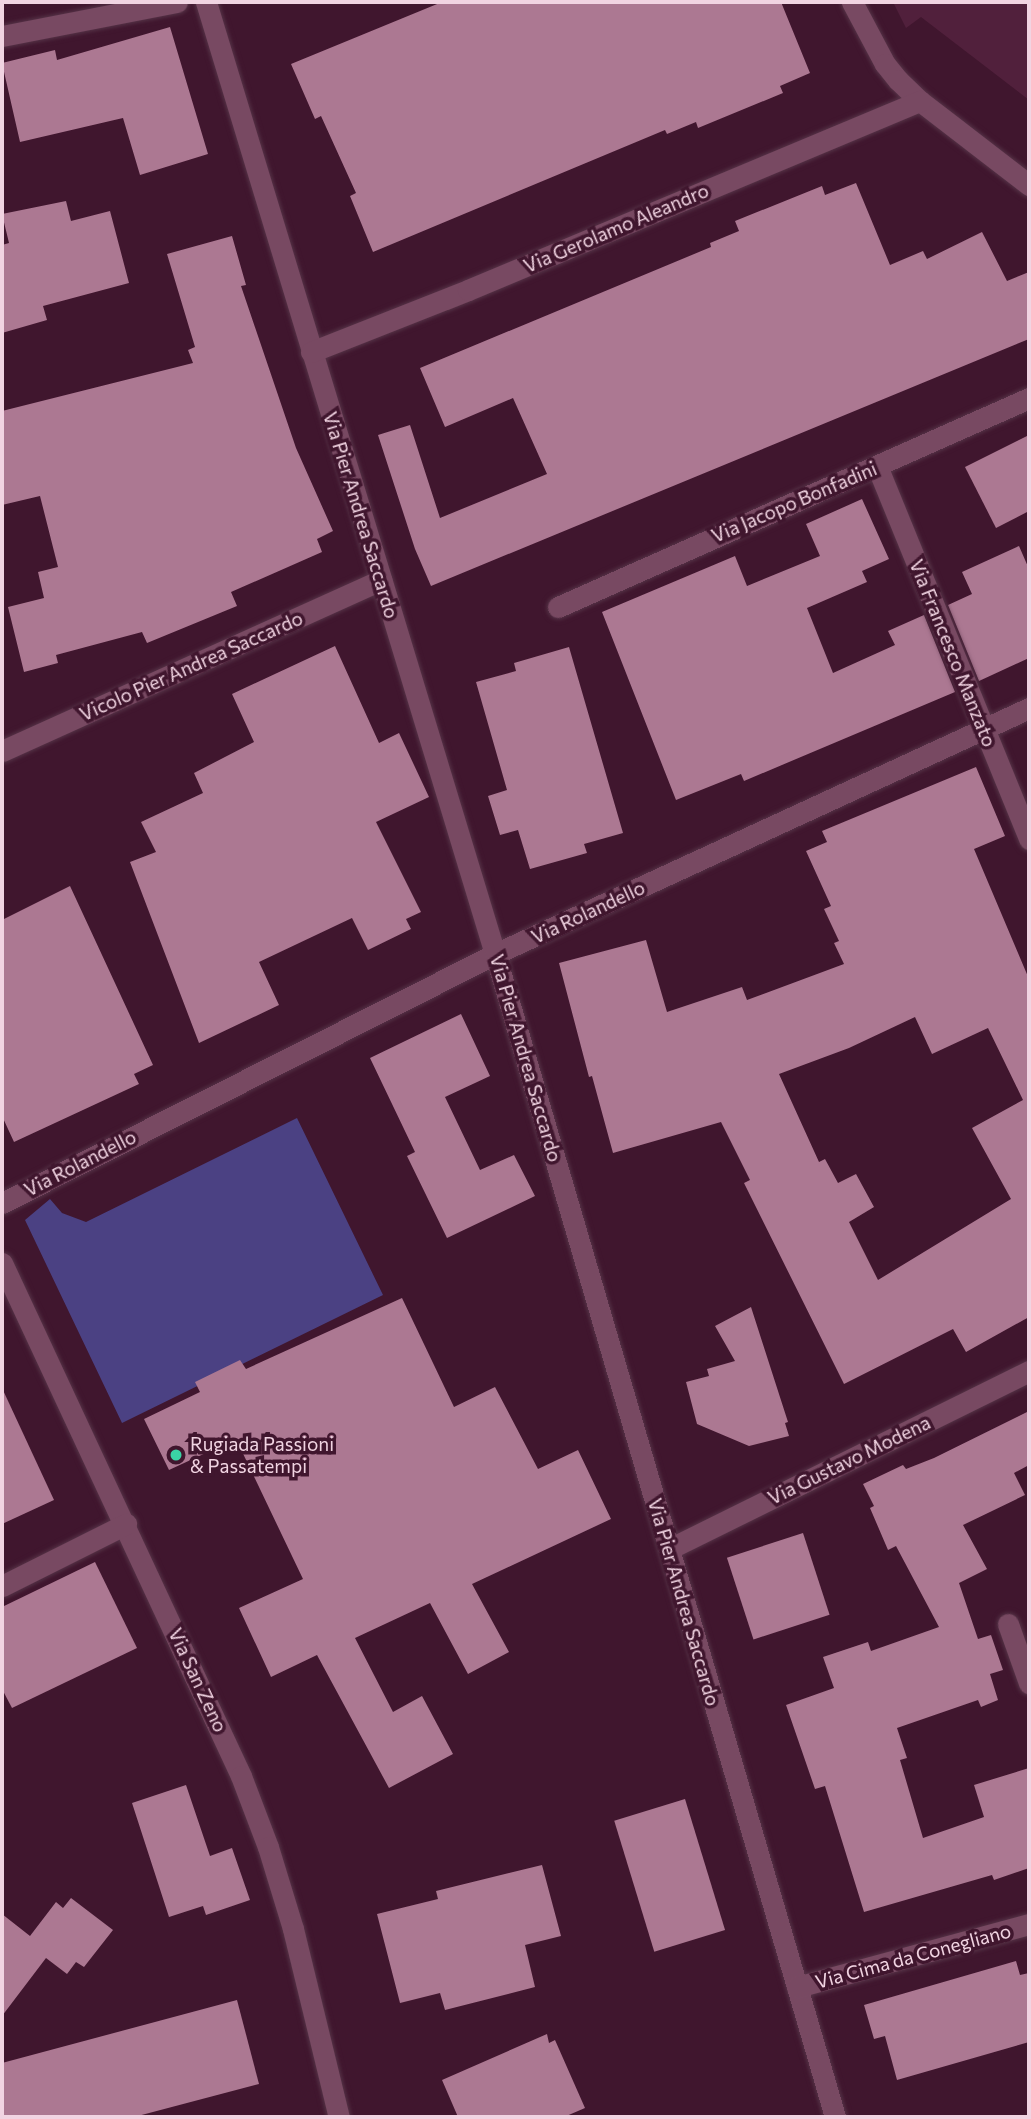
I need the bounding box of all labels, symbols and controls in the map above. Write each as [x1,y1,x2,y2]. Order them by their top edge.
street label: Via Gerolamo Aleandro [520,179,712,277]
street label: Via Pier Andrea Saccardo [319,409,403,621]
street label: Via Jacopo Bonfadini [708,457,880,547]
street label: Via Francesco Manzato [905,556,1001,750]
street label: Vicolo Pier Andrea Saccardo [76,606,306,726]
street label: Via Rolandello [528,876,648,948]
street label: Via Pier Andrea Saccardo [485,952,567,1164]
street label: Via Rolandello [20,1125,140,1201]
street label: Via Gustavo Modena [764,1411,934,1509]
place label: Rugiada Passioni & Passatempi [190,1433,334,1477]
marker: Rugiada Passioni & Passatempi [168,1447,184,1463]
street label: Via Pier Andrea Saccardo [643,1496,725,1708]
street label: Via San Zeno [164,1624,232,1736]
street label: Via Cima da Conegliano [813,1919,1013,1993]

